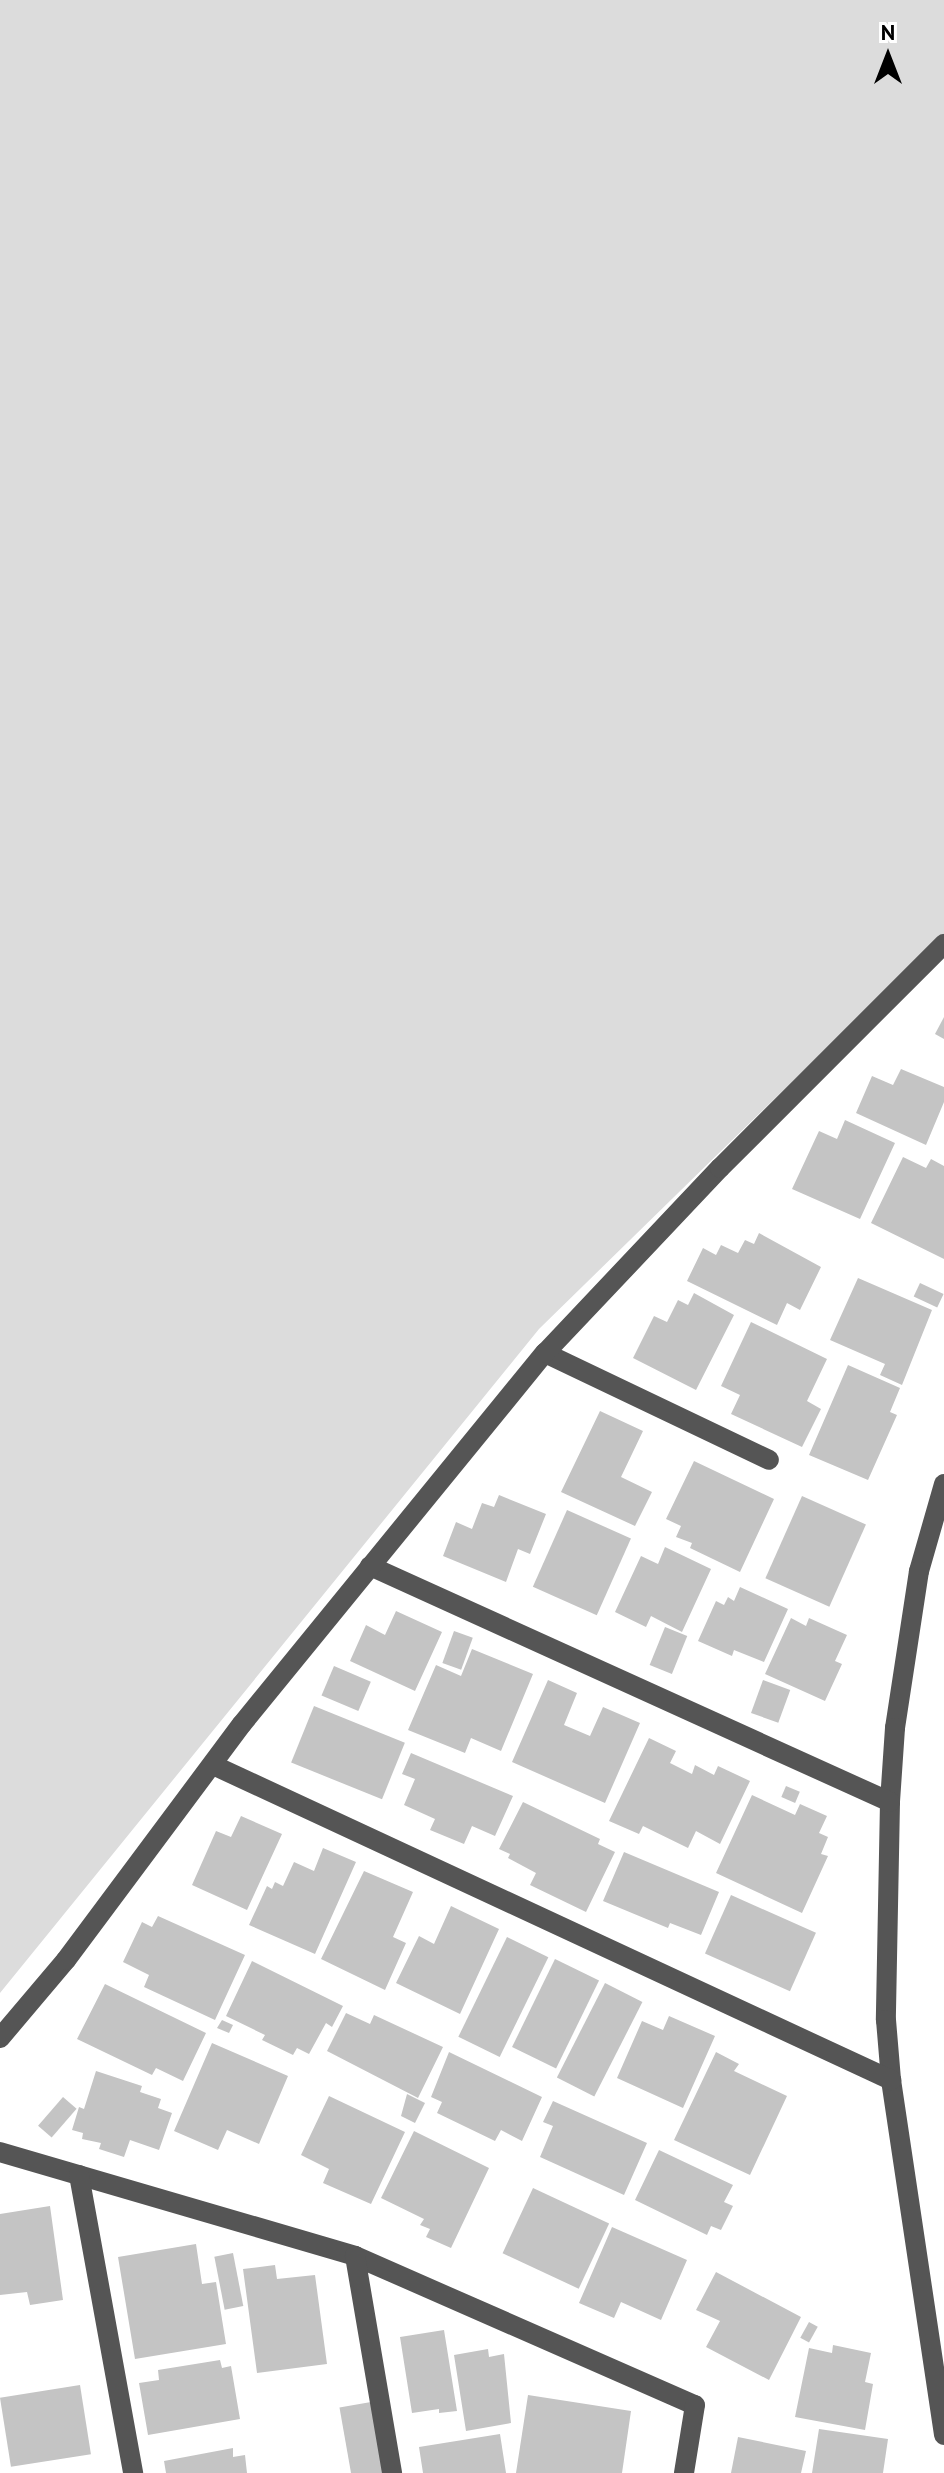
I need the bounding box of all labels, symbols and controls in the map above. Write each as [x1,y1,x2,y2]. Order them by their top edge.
north arrow [848,16,928,96]
text: N [881,18,895,46]

